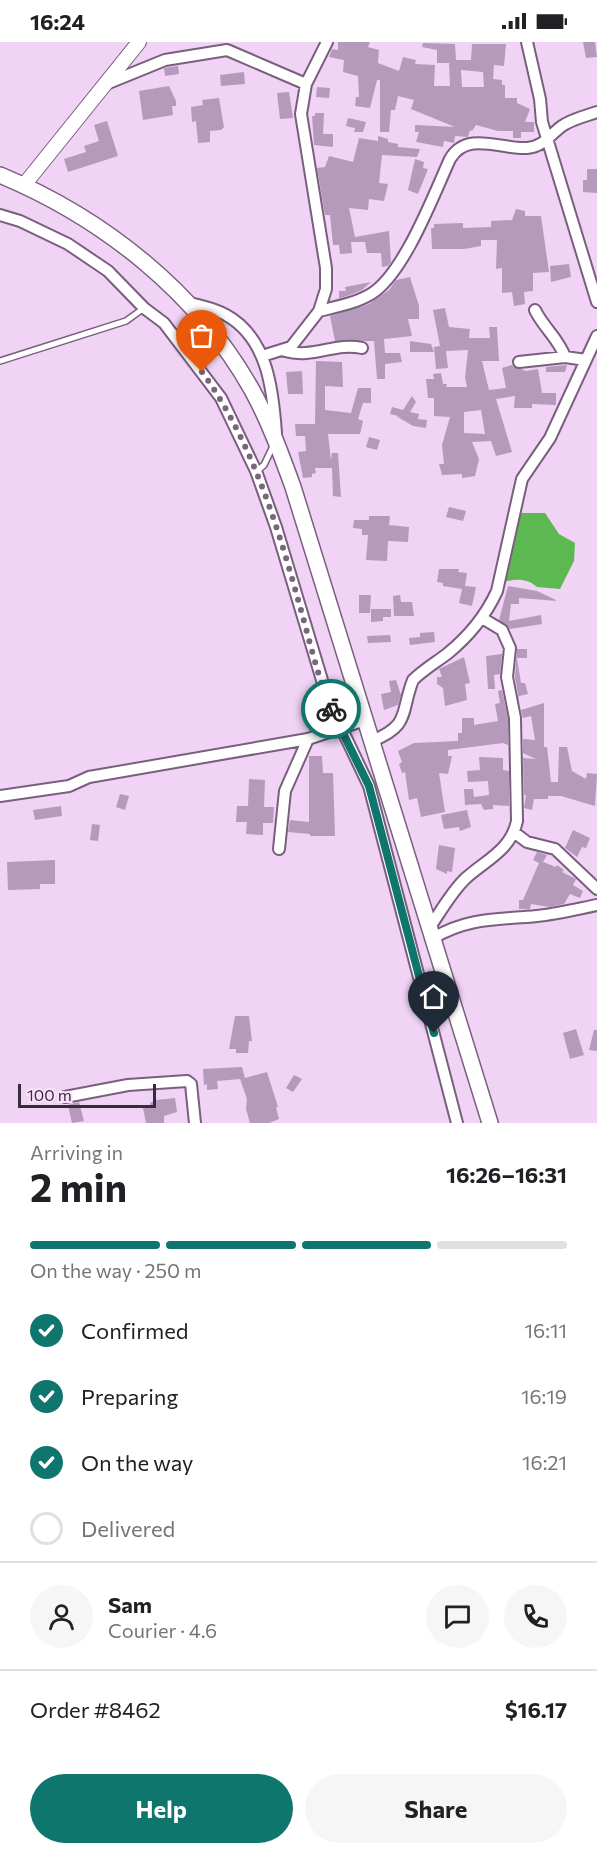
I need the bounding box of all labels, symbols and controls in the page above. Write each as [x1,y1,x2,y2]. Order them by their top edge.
text: 16:24 [30,8,85,35]
pin [176,310,227,372]
icon: bag [185,319,218,352]
courier [301,679,361,739]
icon: bike [315,693,348,726]
pin [408,971,459,1033]
icon: home [417,980,450,1013]
scale bar [18,1081,156,1108]
text: 100 m [27,1085,72,1104]
text: Arriving in [30,1140,123,1164]
text: 16:26–16:31 [446,1161,567,1188]
text: 2 min [30,1162,127,1210]
text: On the way · 250 m [30,1258,201,1282]
icon: check [30,1314,63,1347]
text: Confirmed [81,1317,188,1344]
text: 16:11 [524,1318,567,1342]
icon: check [30,1380,63,1413]
text: Preparing [81,1383,178,1410]
text: 16:19 [521,1384,567,1408]
icon: check [30,1446,63,1479]
text: On the way [81,1449,193,1476]
text: 16:21 [522,1450,567,1474]
text: Delivered [81,1515,175,1542]
button: person [30,1585,93,1648]
button: chat [426,1585,489,1648]
button: phone [504,1585,567,1648]
text: Sam [108,1591,152,1618]
text: Courier · 4.6 [108,1618,217,1642]
text: Order #8462 [30,1696,161,1723]
text: $16.17 [505,1696,567,1723]
button: Help [30,1774,293,1843]
button: Share [305,1774,567,1843]

